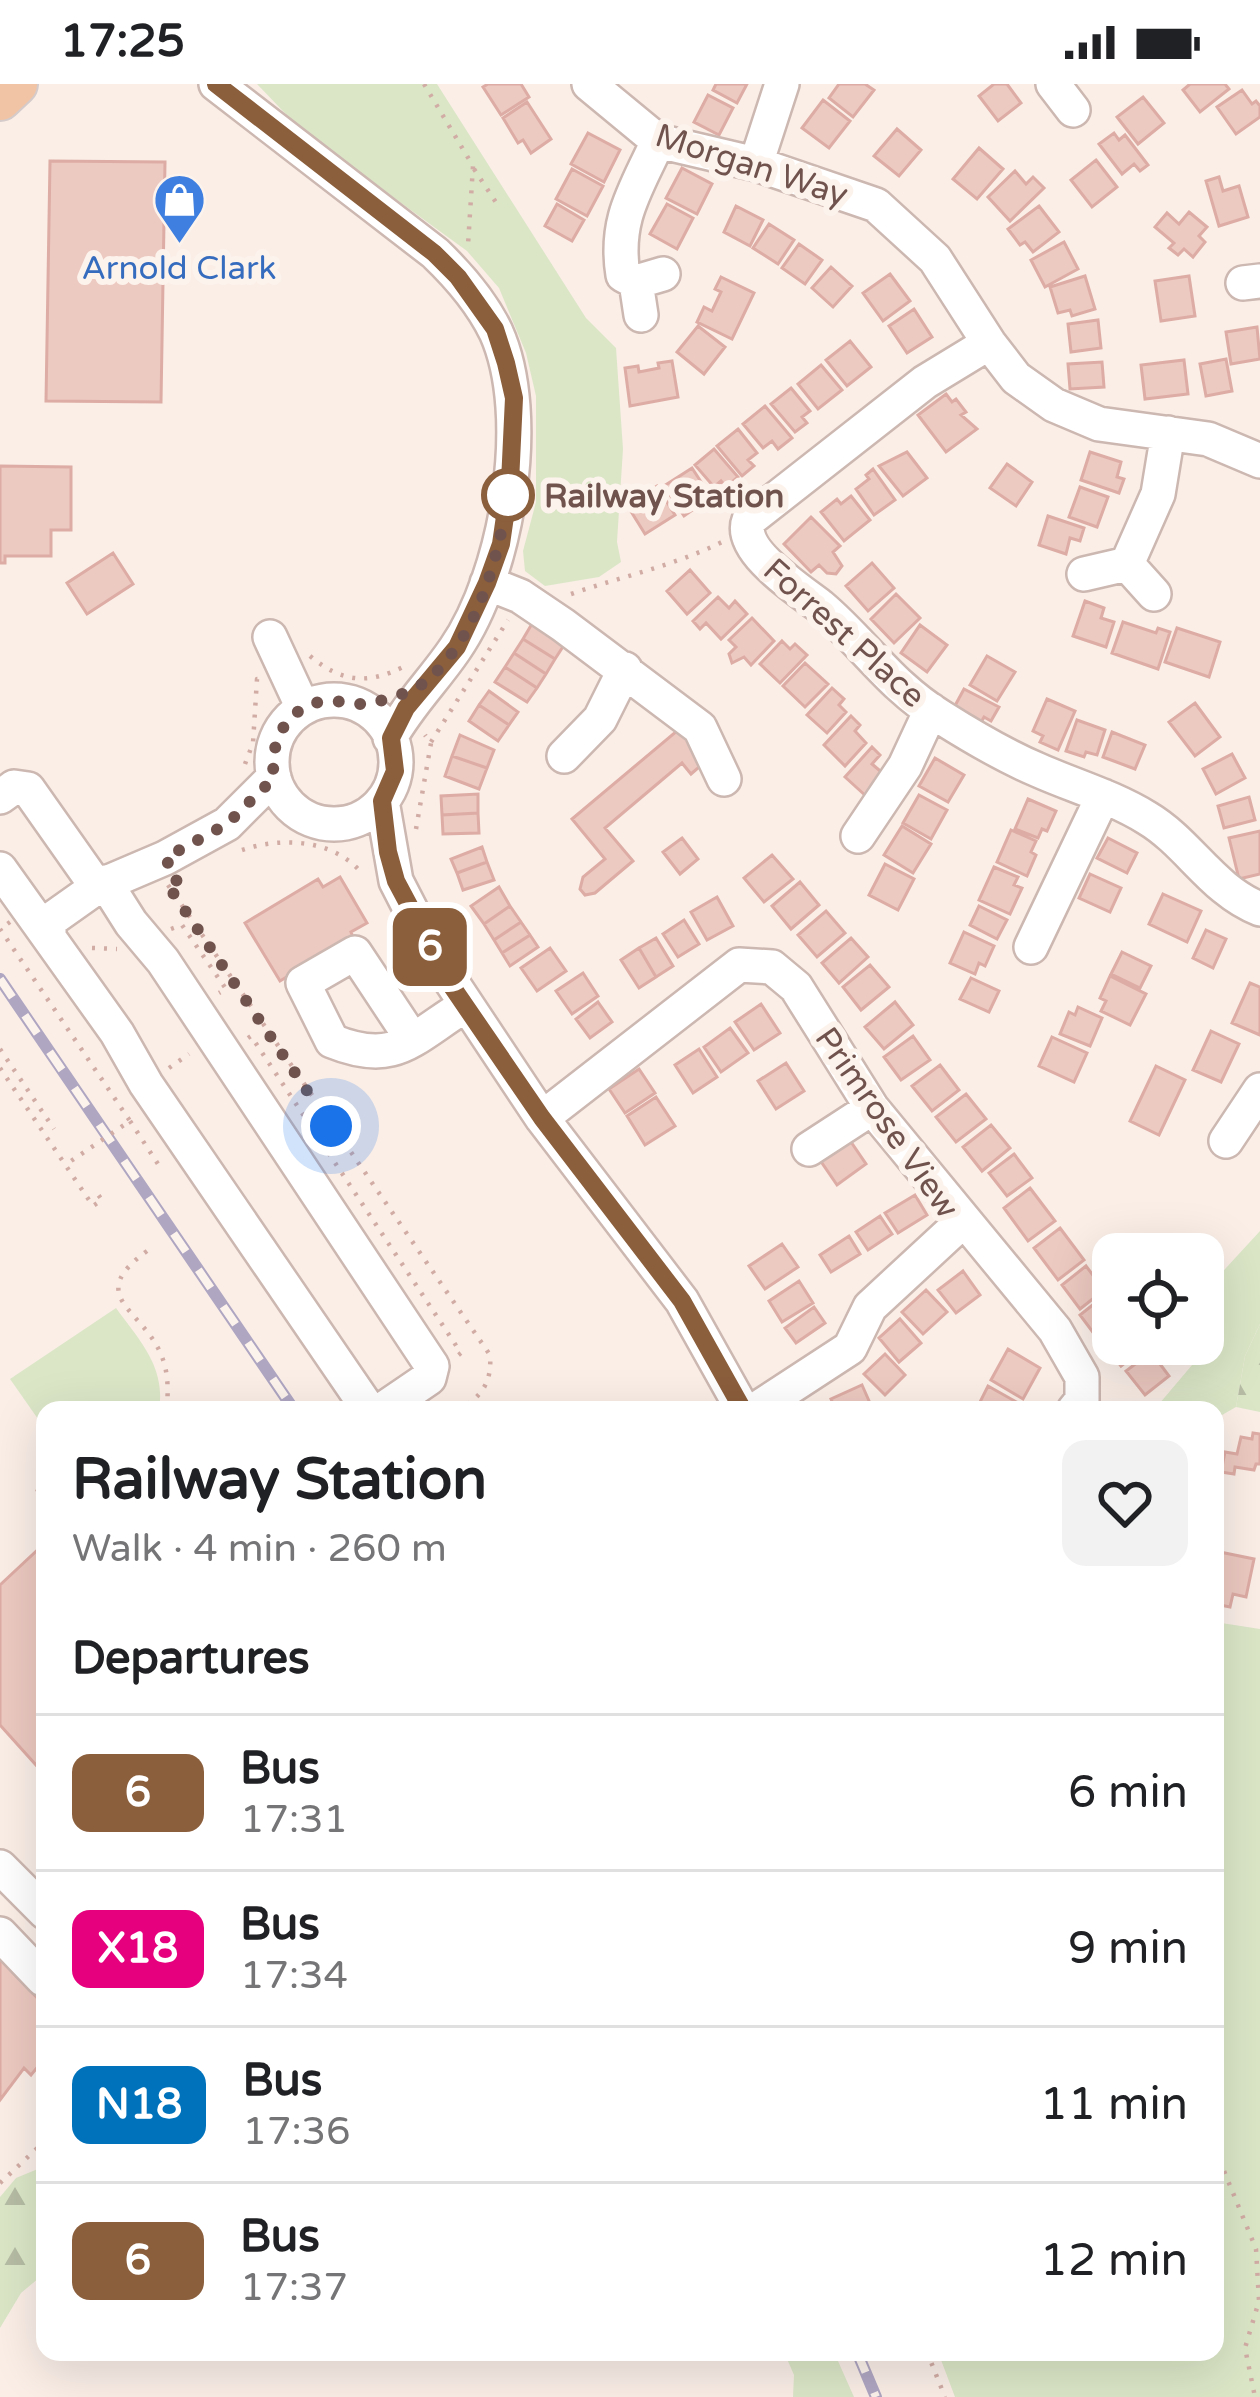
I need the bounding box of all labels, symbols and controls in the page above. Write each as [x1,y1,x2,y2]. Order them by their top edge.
text: 17:25 [60,15,185,69]
street label: Morgan Way [651,116,853,215]
shop icon: Arnold Clark [151,172,207,246]
place label: Arnold Clark [81,249,277,288]
marker: Railway Station [483,470,533,520]
place label: Railway Station [544,477,784,516]
street label: Forrest Place [755,550,933,716]
line badge: 6 [391,908,469,986]
text: 6 [417,921,443,972]
street label: Primrose View [807,1020,967,1226]
your location [301,1096,361,1156]
map controls [1092,1233,1224,1365]
button: locate [1092,1233,1224,1365]
button: heart [1062,1440,1188,1566]
text: Railway Station [72,1446,487,1514]
text: Walk · 4 min · 260 m [72,1525,447,1572]
text: Departures [72,1632,310,1686]
text: Bus [240,1742,320,1796]
text: 6 min [1068,1766,1188,1820]
text: 6 [125,1767,151,1818]
text: 17:31 [240,1796,348,1843]
text: Bus [240,1898,320,1952]
text: 9 min [1068,1922,1188,1976]
text: X18 [98,1923,178,1974]
text: 17:34 [240,1952,348,1999]
text: Bus [242,2054,322,2108]
text: 11 min [1040,2078,1188,2132]
text: N18 [96,2079,182,2130]
text: 17:36 [242,2108,351,2155]
text: Bus [240,2210,320,2264]
text: 12 min [1040,2234,1188,2288]
text: 6 [125,2235,151,2286]
text: 17:37 [240,2264,348,2311]

